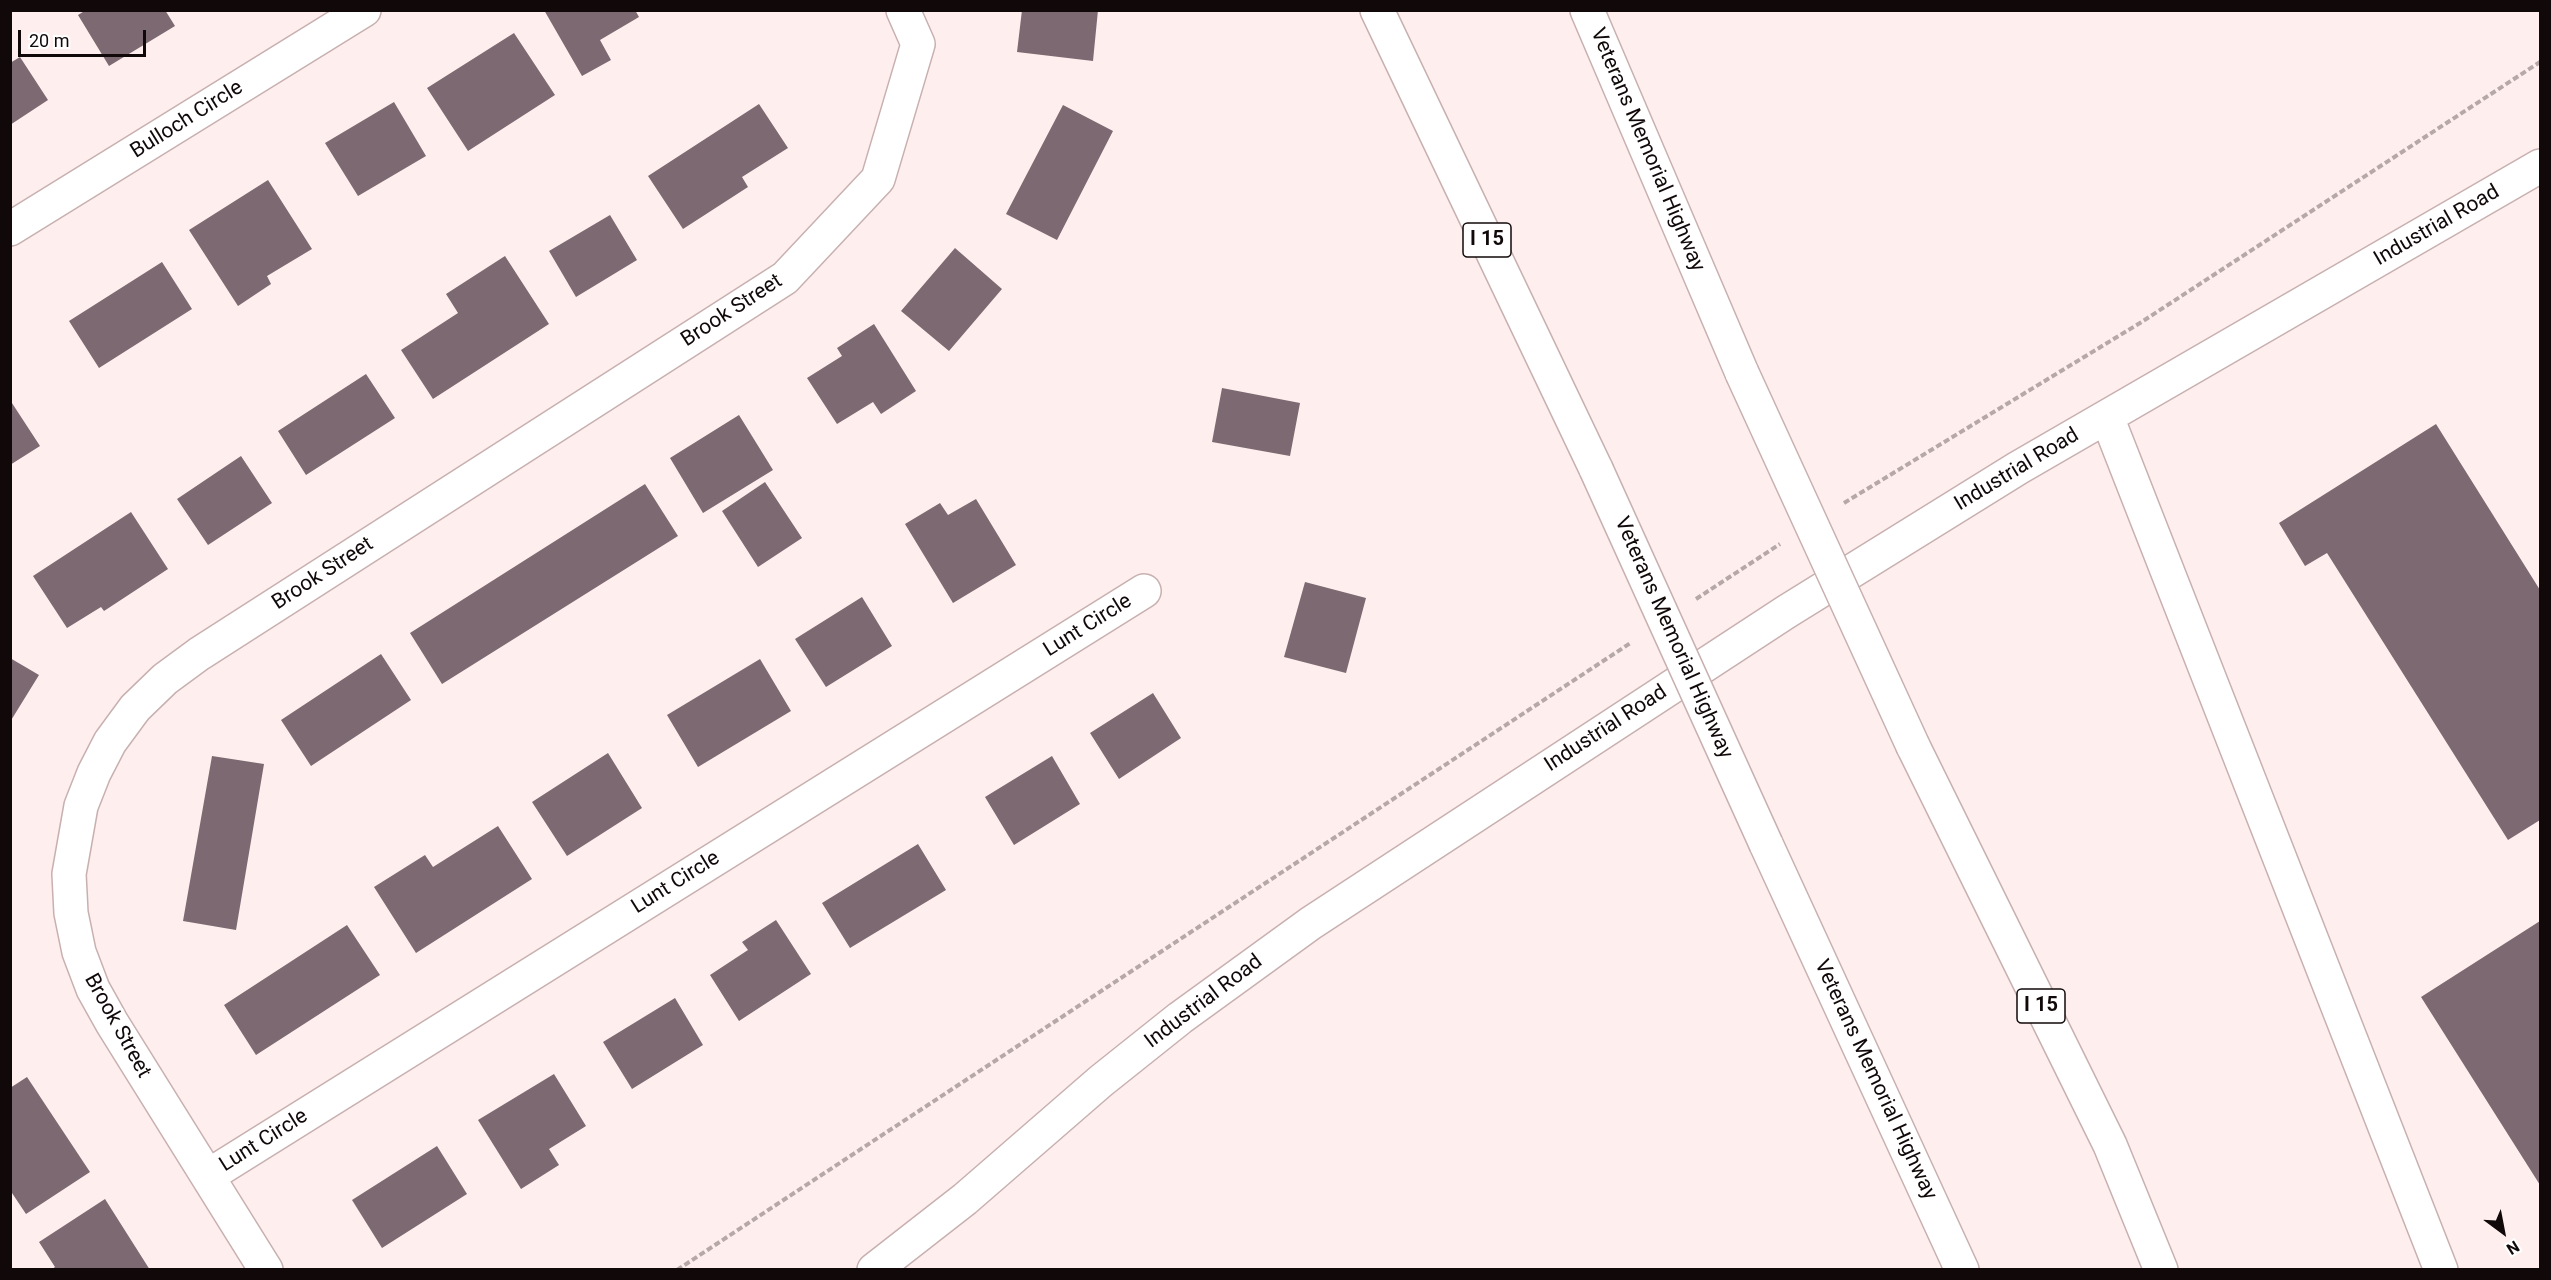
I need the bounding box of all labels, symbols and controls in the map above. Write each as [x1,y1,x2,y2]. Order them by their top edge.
scale bar [21,18,148,56]
street label: Veterans Memorial Highway [1584,24,1710,276]
text: 20 m [29,30,69,51]
street label: Bulloch Circle [126,76,248,164]
street label: Industrial Road [2370,180,2504,272]
road number: I 15 [1463,223,1511,257]
street label: Brook Street [677,269,787,353]
street label: Industrial Road [1950,423,2084,517]
street label: Veterans Memorial Highway [1608,513,1738,763]
street label: Brook Street [268,532,378,616]
street label: Lunt Circle [1039,589,1137,663]
street label: Industrial Road [1540,680,1672,778]
street label: Lunt Circle [627,846,725,920]
street label: Industrial Road [1140,950,1268,1054]
street label: Veterans Memorial Highway [1808,956,1942,1204]
street label: Brook Street [78,970,156,1082]
road number: I 15 [2017,989,2065,1023]
street label: Lunt Circle [215,1104,313,1178]
north arrow [2473,1202,2533,1262]
text: N [2503,1237,2523,1259]

